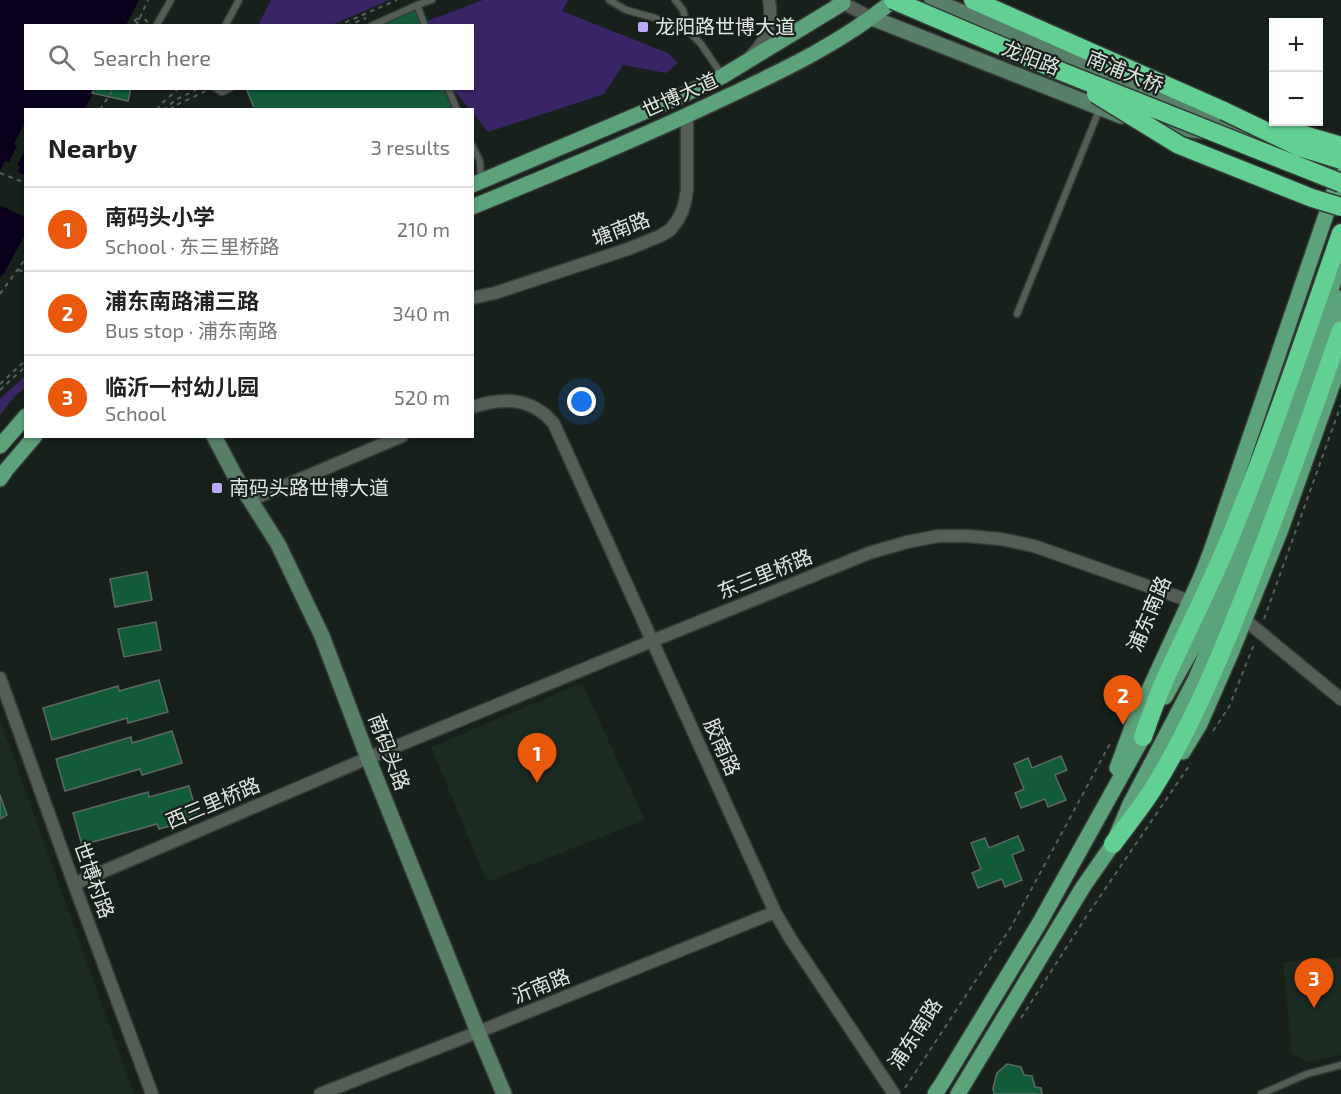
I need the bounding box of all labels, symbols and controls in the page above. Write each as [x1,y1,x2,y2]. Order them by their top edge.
place label: 龙阳路世博大道 [655,14,795,38]
map controls [1269,18,1323,126]
button: + [1269,18,1323,72]
marker: 龙阳路世博大道 [636,20,650,34]
search box [24,24,474,90]
street label: 龙阳路 [999,35,1064,79]
icon: search [45,41,78,74]
text: Search here [93,44,211,70]
street label: 南浦大桥 [1084,45,1167,97]
street label: 世博大道 [638,67,721,121]
button: − [1269,72,1323,126]
text: Nearby [48,132,137,163]
text: 3 results [371,135,450,159]
text: 南码头小学 [105,203,215,229]
street label: 塘南路 [588,206,653,250]
text: 1 [63,217,72,241]
text: 210 m [397,217,450,241]
text: School · 东三里桥路 [105,234,279,258]
text: 浦东南路浦三路 [105,287,259,313]
text: 2 [62,301,73,325]
text: 340 m [393,301,450,325]
text: Bus stop · 浦东南路 [105,318,278,342]
text: 临沂一村幼儿园 [105,373,259,399]
text: 3 [62,385,73,409]
text: 520 m [394,385,450,409]
your location [567,387,596,416]
text: School [105,401,166,425]
place label: 南码头路世博大道 [229,475,389,499]
marker: 南码头路世博大道 [210,481,224,495]
street label: 东三里桥路 [714,543,815,603]
street label: 浦东南路 [1121,572,1175,655]
pin: 2 [1104,676,1142,725]
street label: 南码头路 [364,710,415,793]
street label: 胶南路 [700,714,746,779]
pin: 1 [518,734,556,783]
street label: 西三里桥路 [162,771,263,833]
street label: 世博村路 [70,838,120,921]
pin: 3 [1294,958,1334,1008]
street label: 沂南路 [508,963,573,1007]
street label: 浦东南路 [882,993,946,1074]

